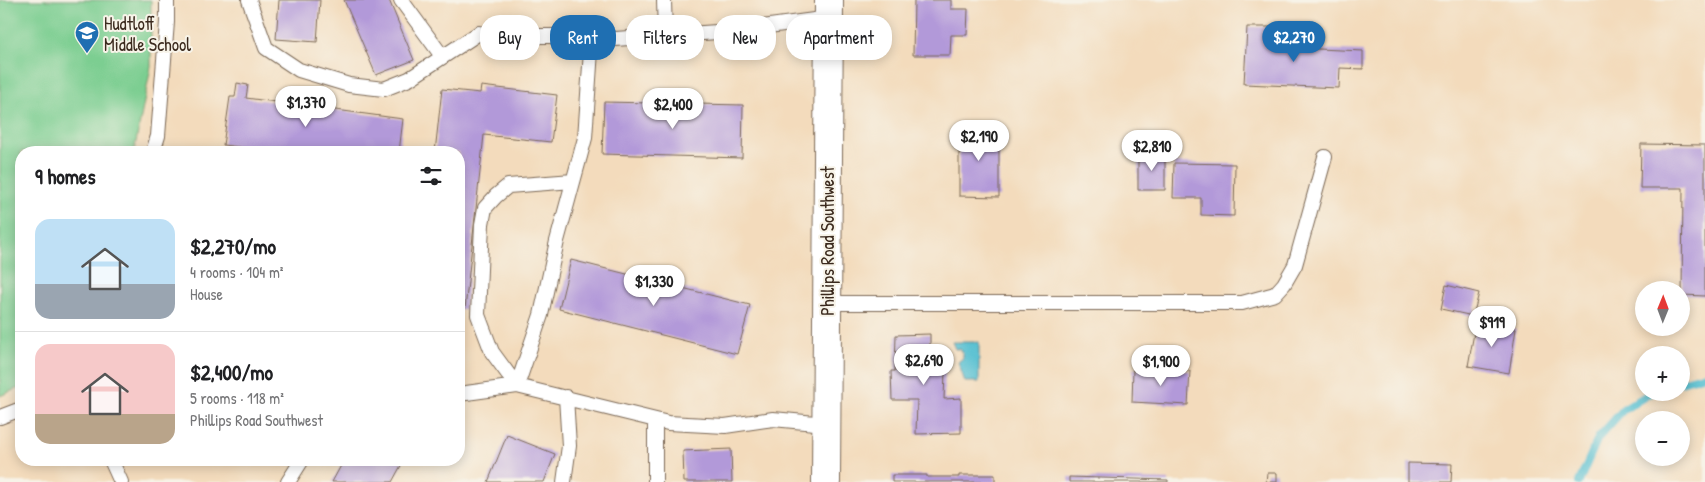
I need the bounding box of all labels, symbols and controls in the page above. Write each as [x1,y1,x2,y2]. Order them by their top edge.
place label: Hudtloff Middle School [104,11,191,57]
chip: Buy [480,15,540,60]
chip: Rent [550,15,616,60]
chip: Filters [626,15,704,60]
chip: New [714,15,776,60]
chip: Apartment [786,15,892,60]
school or university icon: Hudtloff Middle School [74,20,100,54]
pin: $2,270 [1253,20,1335,63]
text: $2,270 [1273,26,1315,48]
pin: $1,370 [265,86,347,128]
pin: $2,400 [632,88,714,130]
text: $1,370 [286,91,326,113]
text: $2,400 [653,93,693,115]
pin: $2,190 [938,120,1020,162]
text: $2,190 [960,125,998,147]
pin: $2,810 [1111,130,1193,172]
text: $2,810 [1133,135,1171,157]
text: 9 homes [35,162,96,191]
icon: filters [417,162,445,190]
street label: Phillips Road Southwest [815,165,840,316]
text: $2,270/mo [190,232,276,261]
icon: home [75,239,135,299]
text: 4 rooms · 104 m² [190,261,284,283]
pin: $1,330 [613,264,695,307]
text: $1,330 [635,270,673,292]
north arrow [1635,281,1690,336]
map controls [1635,281,1690,466]
text: House [190,283,223,305]
pin: $919 [1462,306,1522,348]
text: $919 [1479,311,1505,333]
pin: $2,690 [883,344,965,386]
pin: $1,900 [1120,344,1202,387]
button: + [1635,346,1690,401]
text: $2,690 [905,349,943,371]
text: $1,900 [1142,350,1180,372]
text: $2,400/mo [190,358,273,387]
icon: home [75,364,135,424]
text: 5 rooms · 118 m² [190,387,284,409]
text: Phillips Road Southwest [190,409,323,431]
button: − [1635,411,1690,466]

